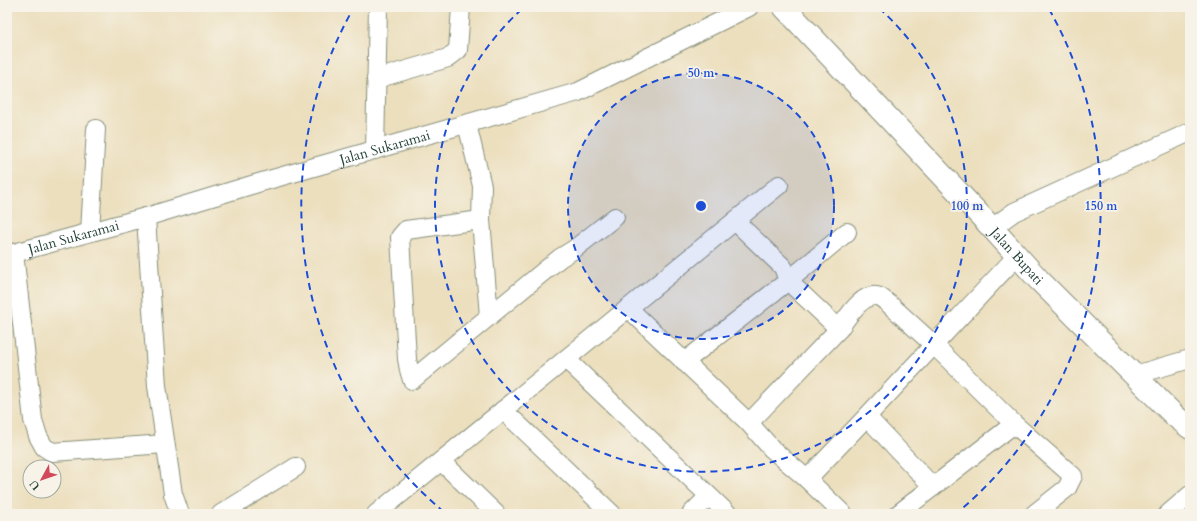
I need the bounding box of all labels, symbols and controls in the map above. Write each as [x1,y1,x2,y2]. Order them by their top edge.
text: 50 m [688,65,715,81]
street label: Jalan Sukaramai [335,125,432,169]
text: 100 m [951,198,984,214]
text: 150 m [1085,198,1118,214]
centre of rings [694,199,708,213]
street label: Jalan Sukaramai [24,215,121,259]
street label: Jalan Bupati [985,222,1048,289]
north arrow [22,459,62,499]
text: U [26,477,43,493]

